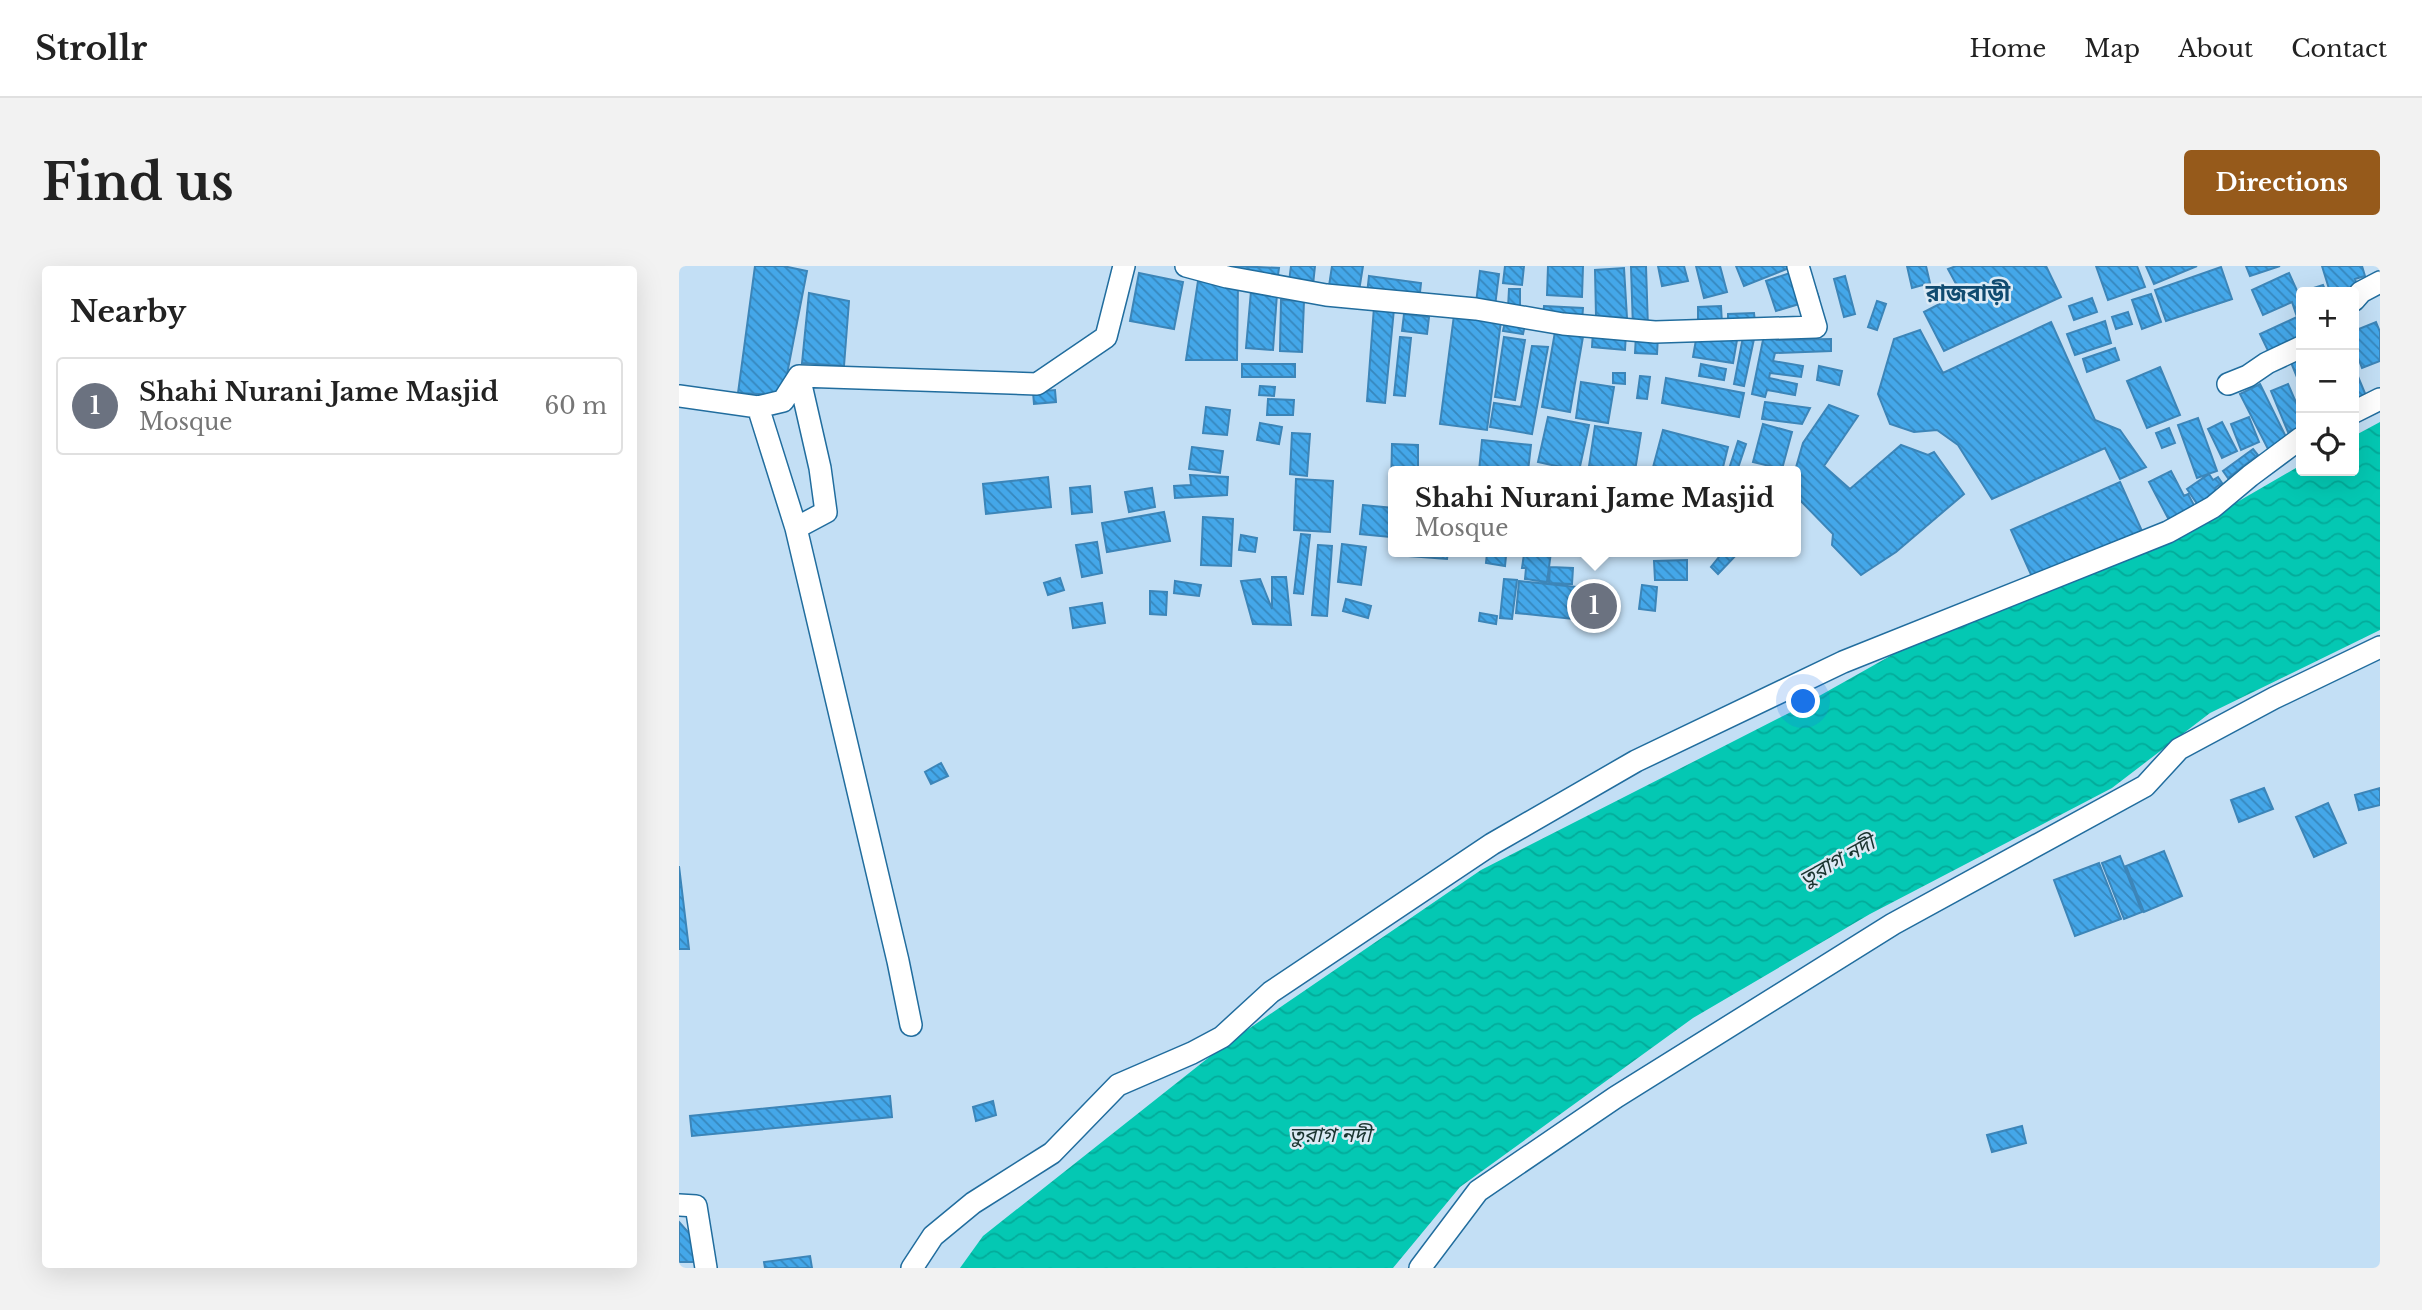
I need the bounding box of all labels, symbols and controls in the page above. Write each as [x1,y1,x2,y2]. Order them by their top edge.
text: Strollr [35,28,147,69]
text: Home [1970,34,2046,63]
text: Map [2084,34,2140,63]
text: About [2178,34,2253,63]
text: Contact [2291,34,2387,63]
button: Directions [2184,150,2380,215]
text: Find us [42,152,234,213]
district label: রাজবাড়ী [1925,279,2011,307]
map controls [2296,287,2359,476]
button: + [2296,287,2359,350]
text: Nearby [70,293,186,330]
button: − [2296,350,2359,413]
text: Shahi Nurani Jame Masjid [139,376,498,408]
text: 1 [90,392,100,420]
text: 60 m [545,392,607,420]
text: Mosque [139,408,233,436]
button: locate [2296,413,2359,476]
popup [1388,466,1801,557]
text: Shahi Nurani Jame Masjid [1415,482,1774,514]
text: Mosque [1415,514,1508,542]
pin: 1 [1571,580,1617,632]
your location [1786,684,1820,718]
water label: তুরাগ নদী [1795,828,1883,892]
water label: তুরাগ নদী [1289,1122,1375,1148]

